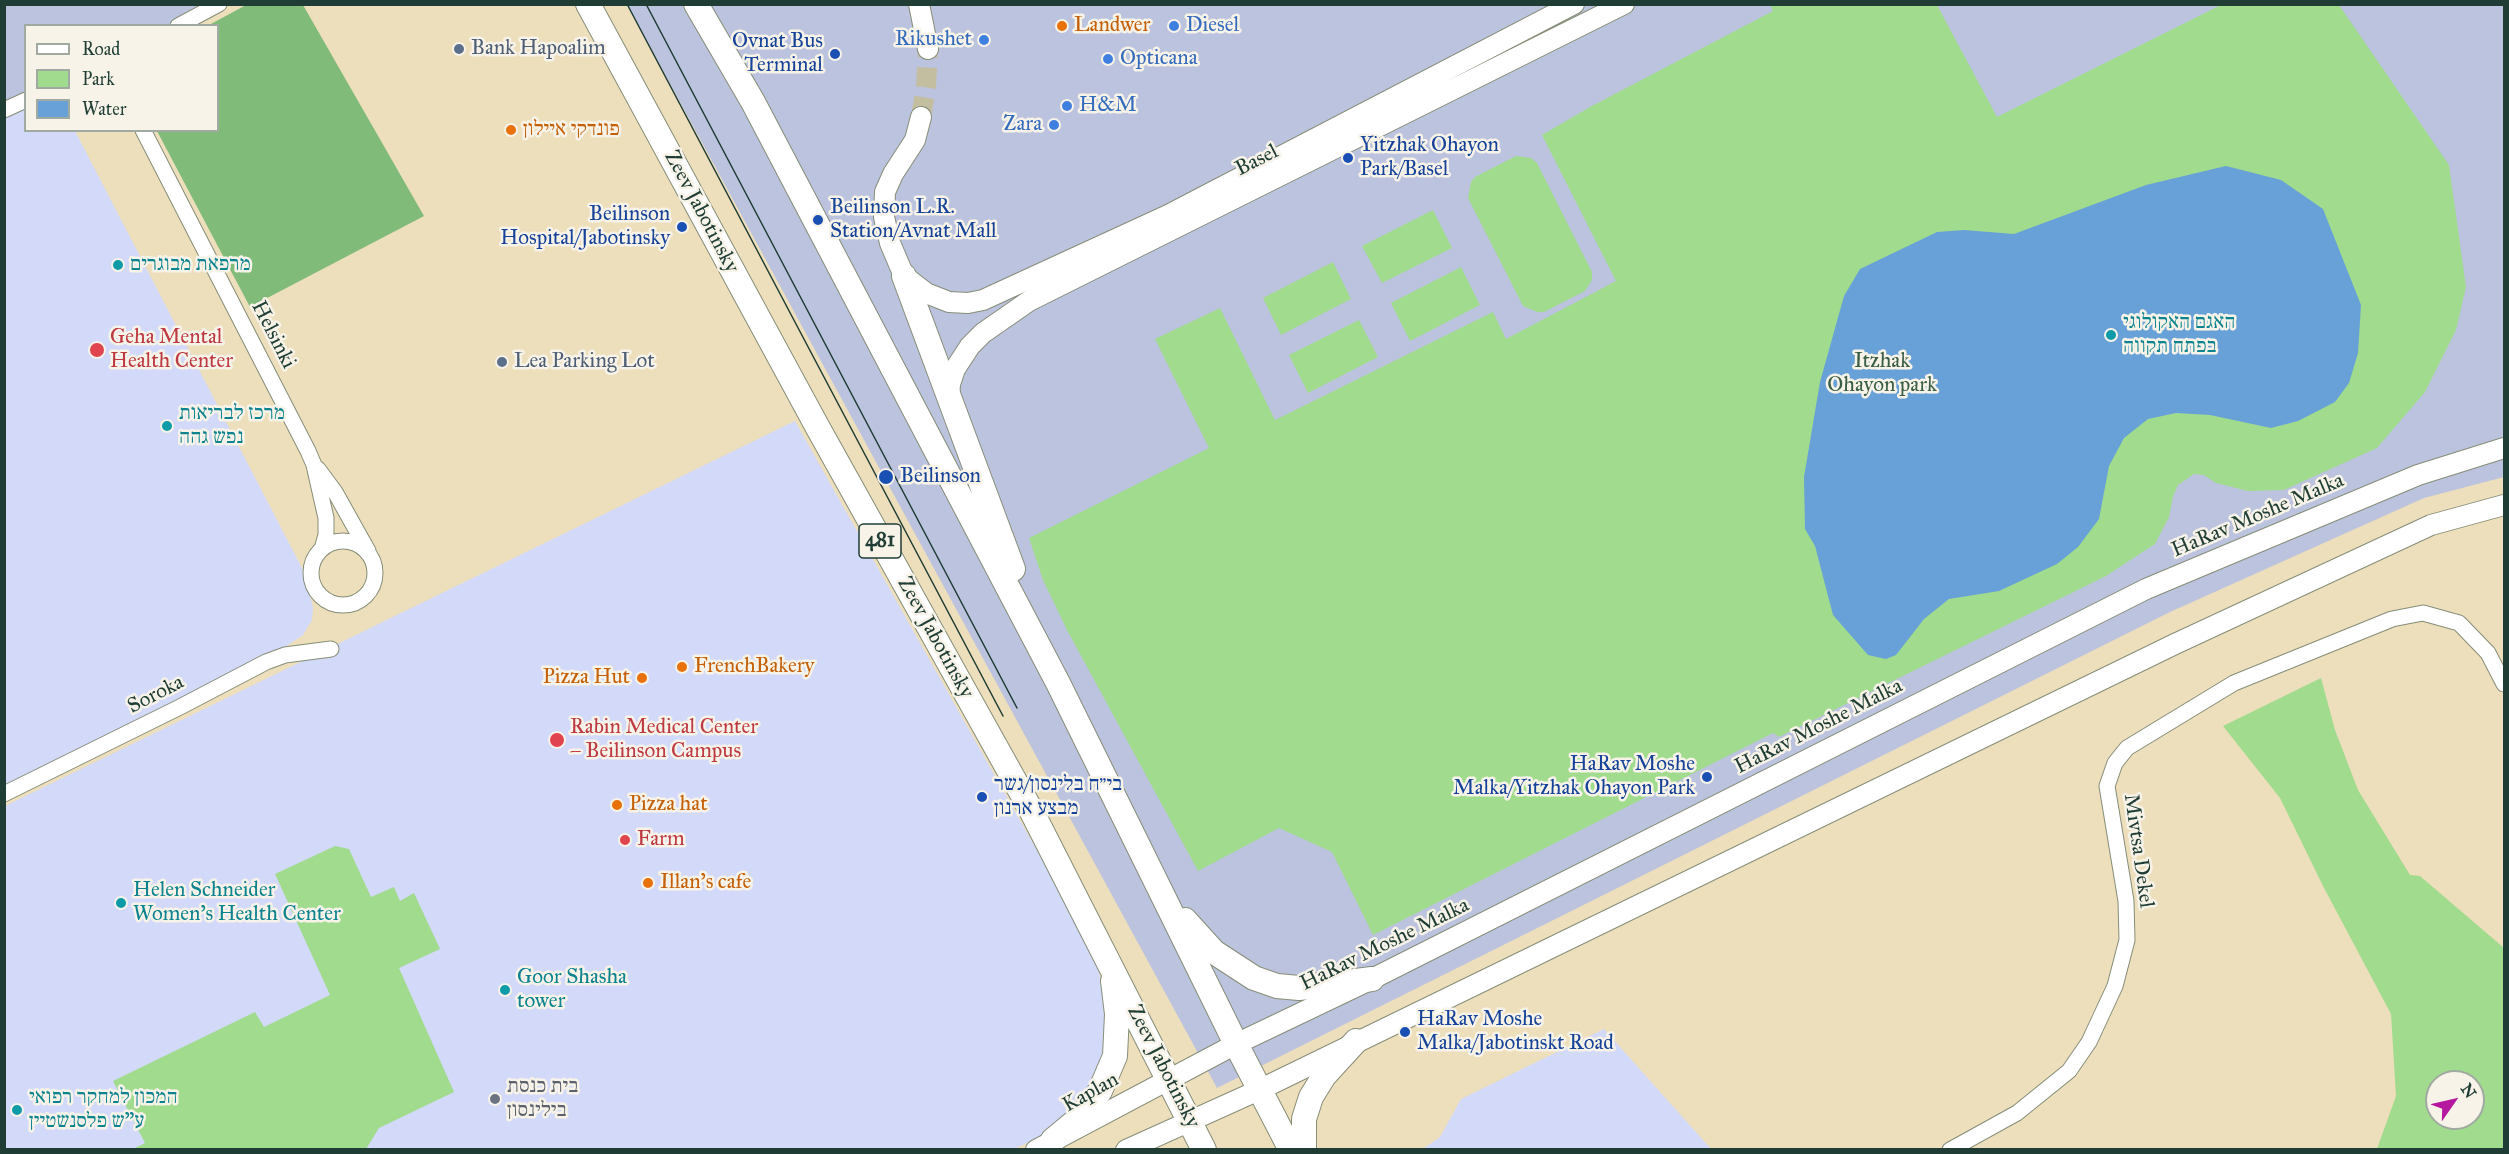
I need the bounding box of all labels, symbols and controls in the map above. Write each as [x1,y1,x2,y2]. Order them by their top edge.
place label: Landwer [1074,13,1150,39]
place label: Diesel [1186,13,1239,39]
marker: Landwer [1055,19,1069,33]
marker: Diesel [1167,19,1181,33]
legend [24,24,219,132]
place label: Rikushet [895,27,972,53]
place label: Ovnat Bus Terminal [732,29,823,79]
marker: Rikushet [977,33,991,47]
place label: Bank Hapoalim [471,36,606,62]
text: Road [82,38,120,60]
marker: Bank Hapoalim [452,42,466,56]
place label: Opticana [1120,46,1198,72]
marker: Ovnat Bus Terminal [828,47,842,61]
marker: Opticana [1101,52,1115,66]
text: Park [82,68,115,90]
place label: H&M [1079,93,1137,119]
text: Water [82,98,126,120]
marker: H&M [1060,99,1074,113]
place label: Zara [1003,112,1042,138]
place label: פונדקי איילון [523,117,620,143]
marker: Zara [1047,118,1061,132]
marker: פונדקי איילון [504,123,518,137]
place label: Yitzhak Ohayon Park/Basel [1360,133,1499,183]
street label: Basel [1231,140,1283,182]
street label: Zeev Jabotinsky [658,147,744,277]
marker: Yitzhak Ohayon Park/Basel [1341,151,1355,165]
place label: Beilinson L.R. Station/Avnat Mall [830,195,997,245]
place label: Beilinson Hospital/Jabotinsky [500,202,670,252]
marker: Beilinson L.R. Station/Avnat Mall [811,213,825,227]
marker: Beilinson Hospital/Jabotinsky [675,220,689,234]
place label: מרפאת מבוגרים [130,252,251,278]
marker: מרפאת מבוגרים [111,258,125,272]
street label: Helsinki [245,297,301,373]
place label: האגם האקולוגי בפתח תקווה [2123,310,2235,360]
place label: Geha Mental Health Center [110,325,233,375]
marker: האגם האקולוגי בפתח תקווה [2104,328,2118,342]
marker: Geha Mental Health Center [88,341,106,359]
place label: Lea Parking Lot [514,349,655,375]
park label: Itzhak Ohayon park [1827,349,1937,399]
marker: Lea Parking Lot [495,355,509,369]
place label: מרכז לבריאות נפש גהה [179,401,285,451]
marker: מרכז לבריאות נפש גהה [160,419,174,433]
place label: Beilinson [900,464,981,490]
marker: Beilinson [877,468,895,486]
street label: HaRav Moshe Malka [2168,468,2348,564]
road number: 481 [859,524,901,558]
street label: Zeev Jabotinsky [891,573,979,703]
place label: FrenchBakery [694,654,814,680]
marker: FrenchBakery [675,660,689,674]
place label: Pizza Hut [543,665,630,691]
street label: Soroka [124,670,188,720]
marker: Pizza Hut [635,671,649,685]
street label: HaRav Moshe Malka [1731,674,1907,780]
place label: Rabin Medical Center – Beilinson Campus [570,715,758,765]
marker: Rabin Medical Center – Beilinson Campus [548,731,566,749]
place label: HaRav Moshe Malka/Yitzhak Ohayon Park [1453,752,1695,802]
marker: HaRav Moshe Malka/Yitzhak Ohayon Park [1700,770,1714,784]
place label: בי״ח בלינסון/גשר מבצע ארנון [994,772,1122,822]
marker: בי״ח בלינסון/גשר מבצע ארנון [975,790,989,804]
place label: Pizza hat [629,792,708,818]
street label: Mivtsa Dekel [2118,792,2158,910]
marker: Pizza hat [610,798,624,812]
place label: Farm [637,827,685,853]
marker: Farm [618,833,632,847]
place label: Illan's cafe [660,870,751,896]
marker: Illan's cafe [641,876,655,890]
place label: Helen Schneider Women's Health Center [133,878,341,928]
street label: HaRav Moshe Malka [1296,893,1474,997]
marker: Helen Schneider Women's Health Center [114,896,128,910]
place label: Goor Shasha tower [517,965,627,1015]
marker: Goor Shasha tower [498,983,512,997]
street label: Zeev Jabotinsky [1121,1001,1205,1133]
place label: HaRav Moshe Malka/Jabotinskt Road [1417,1007,1614,1057]
marker: HaRav Moshe Malka/Jabotinskt Road [1398,1025,1412,1039]
street label: Kaplan [1059,1067,1123,1119]
north arrow [2425,1070,2485,1130]
place label: בית כנסת בילינסון [507,1074,578,1124]
text: N [2457,1080,2480,1102]
place label: המכון למחקר רפואי ע"ש פלסנשטיין [29,1085,178,1135]
marker: בית כנסת בילינסון [488,1092,502,1106]
marker: המכון למחקר רפואי ע"ש פלסנשטיין [10,1103,24,1117]

